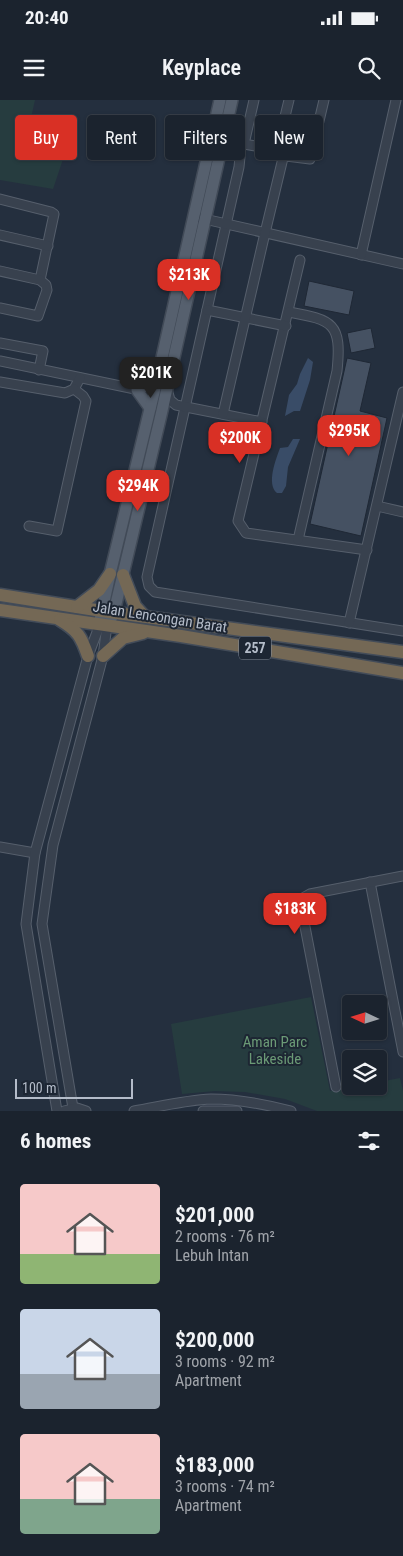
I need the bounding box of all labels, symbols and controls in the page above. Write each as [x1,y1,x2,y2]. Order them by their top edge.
text: 20:40 [25,6,69,29]
icon: menu [20,54,48,82]
icon: search [355,54,383,82]
text: Keyplace [162,55,241,80]
chip: Buy [15,115,77,160]
chip: Rent [87,115,155,160]
chip: Filters [165,115,245,160]
chip: New [255,115,323,160]
pin: $213K [154,258,224,301]
text: $213K [168,265,210,284]
pin: $201K [116,356,186,399]
text: $201K [130,363,172,382]
pin: $295K [314,414,384,457]
text: $295K [328,421,370,440]
pin: $200K [205,422,275,464]
text: $200K [219,428,261,447]
pin: $294K [103,470,173,512]
text: $294K [117,476,159,495]
street label: Jalan Lencongan Barat [92,598,228,636]
road number: 257 [239,636,271,660]
pin: $183K [260,892,330,935]
text: $183K [274,899,316,918]
north arrow [342,995,388,1040]
map controls [342,995,387,1095]
park label: Aman Parc Lakeside [243,1033,307,1068]
button: layers [342,1050,387,1095]
scale bar [15,1076,132,1099]
text: 100 m [22,1080,57,1096]
icon: filters [355,1127,383,1155]
text: 6 homes [20,1129,91,1153]
text: $201,000 [175,1203,254,1227]
icon: home [60,1204,120,1264]
text: 2 rooms · 76 m² [175,1227,275,1246]
text: Lebuh Intan [175,1246,249,1265]
text: $200,000 [175,1328,254,1352]
icon: home [60,1329,120,1389]
text: 3 rooms · 92 m² [175,1352,275,1371]
text: Apartment [175,1371,242,1390]
text: $183,000 [175,1453,254,1477]
icon: home [60,1454,120,1514]
text: 3 rooms · 74 m² [175,1477,275,1496]
text: Apartment [175,1496,242,1515]

